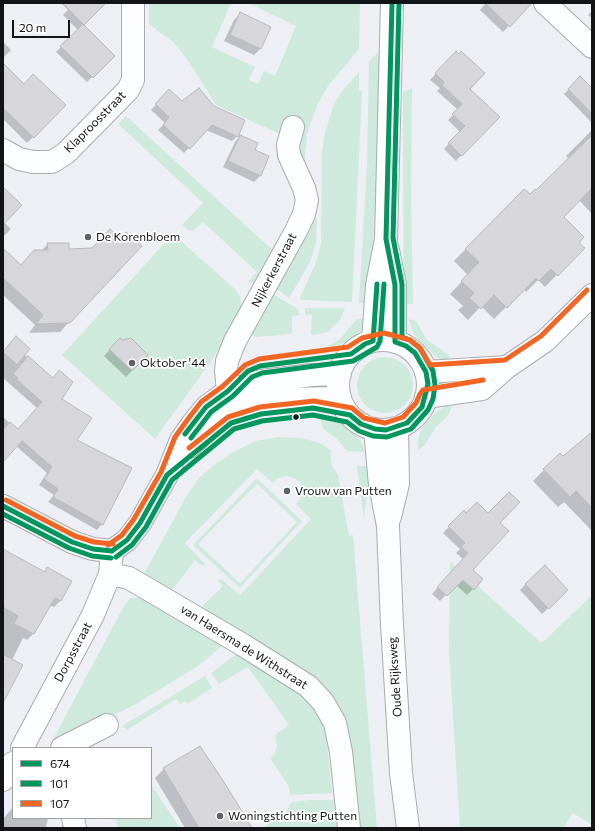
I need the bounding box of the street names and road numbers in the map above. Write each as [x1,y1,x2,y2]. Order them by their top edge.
street label: Klaproosstraat [61,88,129,156]
street label: Nijkerkerstraat [248,230,300,310]
street label: van Haersma de Withstraat [178,602,310,692]
street label: Dorpsstraat [51,620,95,684]
street label: Oude Rijksweg [385,636,405,718]

